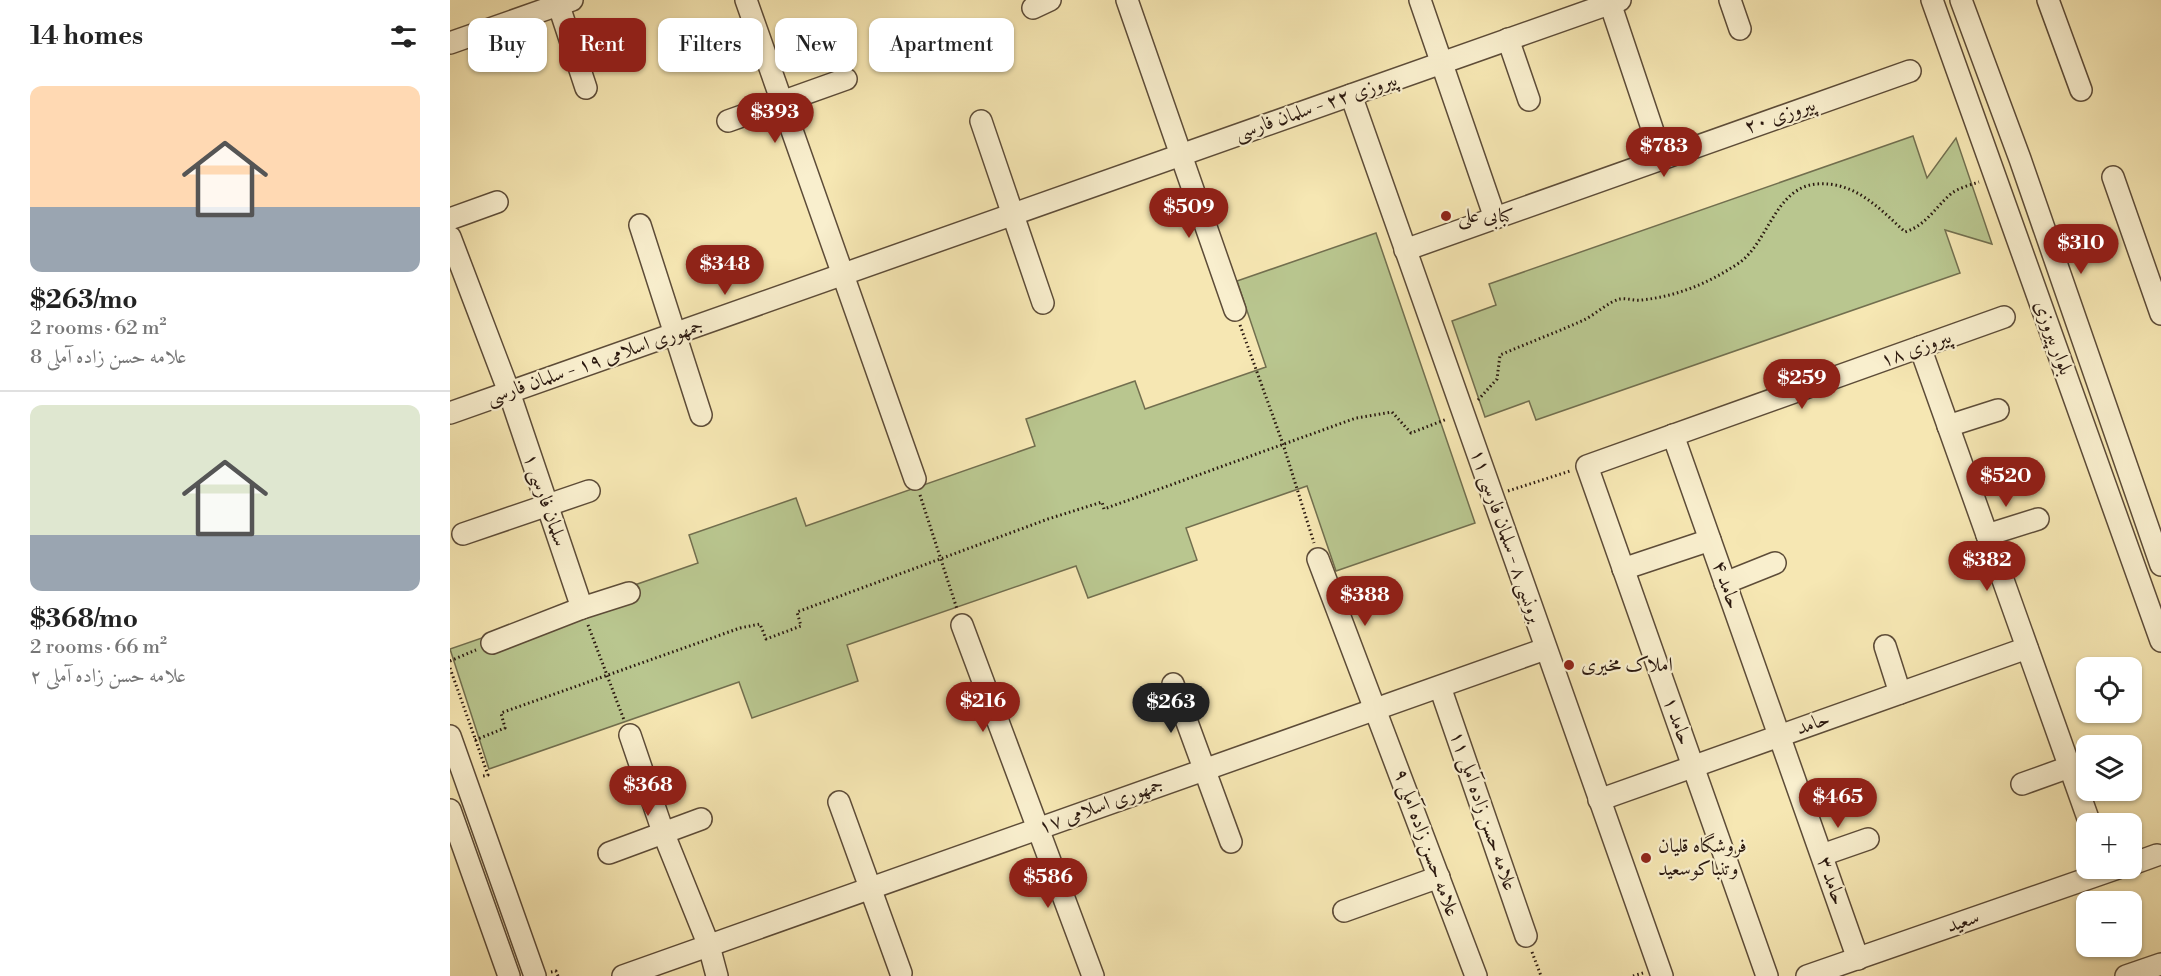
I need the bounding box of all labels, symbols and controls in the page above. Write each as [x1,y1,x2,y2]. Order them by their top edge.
chip: Buy [468,18,547,72]
chip: Rent [559,18,646,72]
chip: Filters [658,18,763,72]
chip: New [775,18,857,72]
chip: Apartment [869,18,1014,72]
text: 14 homes [30,20,143,52]
icon: filters [387,20,420,53]
street label: پیروزی ۲۲ - سلمان فارسی [1231,67,1402,148]
street label: پیروزی ۲۰ [1741,92,1820,141]
pin: $393 [739,93,811,144]
text: $393 [751,100,799,125]
icon: home [171,125,279,233]
pin: $783 [1628,127,1700,178]
text: $783 [1640,134,1688,159]
pin: $509 [1153,188,1225,239]
text: $509 [1163,195,1215,220]
place label: کبابی علی [1458,204,1514,230]
marker: کبابی علی [1439,209,1453,223]
pin: $310 [2045,224,2117,275]
text: $310 [2058,231,2104,256]
pin: $348 [689,245,761,296]
text: $348 [700,252,750,277]
text: $263/mo [30,284,138,316]
street label: بلوار پیروزی [2027,297,2078,379]
street label: جمهوری اسلامی ۱۹ - سلمان فارسی [483,313,707,412]
text: 2 rooms · 62 m² [30,316,166,341]
street label: پیروزی ۱۸ [1877,324,1956,374]
text: علامه حسن زاده آملی 8 [30,345,187,370]
pin: $259 [1766,359,1838,410]
text: $259 [1777,366,1827,391]
icon: home [171,444,279,552]
street label: برونسی ۸ - سلمان فارسی ۱۱ [1464,446,1548,627]
street label: سلمان فارسی ۱ [517,450,573,550]
pin: $520 [1970,457,2042,508]
text: $520 [1980,464,2032,489]
pin: $382 [1951,541,2023,592]
text: $382 [1962,548,2012,573]
street label: حامد ۴ [1706,557,1746,613]
pin: $388 [1329,576,1401,627]
text: $388 [1340,583,1390,608]
text: $368/mo [30,603,138,635]
text: 2 rooms · 66 m² [30,635,167,660]
place label: املاک مخیری [1581,653,1673,678]
map controls [2076,657,2142,957]
button: locate [2076,657,2142,723]
marker: املاک مخیری [1562,658,1576,672]
text: علامه حسن زاده آملی ۲ [30,664,186,689]
pin: $216 [947,682,1019,733]
pin: $263 [1135,683,1207,734]
text: $216 [960,689,1006,714]
text: $263 [1146,690,1196,715]
street label: حامد ۱ [1657,693,1697,749]
street label: حامد [1793,706,1833,742]
street label: علامه حسن زاده آملی ۱۱ [1443,727,1523,895]
button: layers [2076,735,2142,801]
street label: علامه حسن زاده آملی ۹ [1387,765,1465,921]
pin: $368 [612,766,684,817]
street label: جمهوری اسلامی ۱۷ [1035,772,1167,840]
text: $368 [623,773,673,798]
pin: $465 [1802,778,1874,829]
text: $465 [1813,785,1863,810]
button: + [2076,813,2142,879]
place label: فروشگاه قلیان وتنباکوسعید [1658,832,1747,882]
marker: فروشگاه قلیان وتنباکوسعید [1639,851,1653,865]
street label: حامد ۳ [1811,853,1851,909]
pin: $586 [1012,858,1084,909]
text: $586 [1023,865,1073,890]
button: − [2076,891,2142,957]
street label: سعید [1943,905,1983,939]

